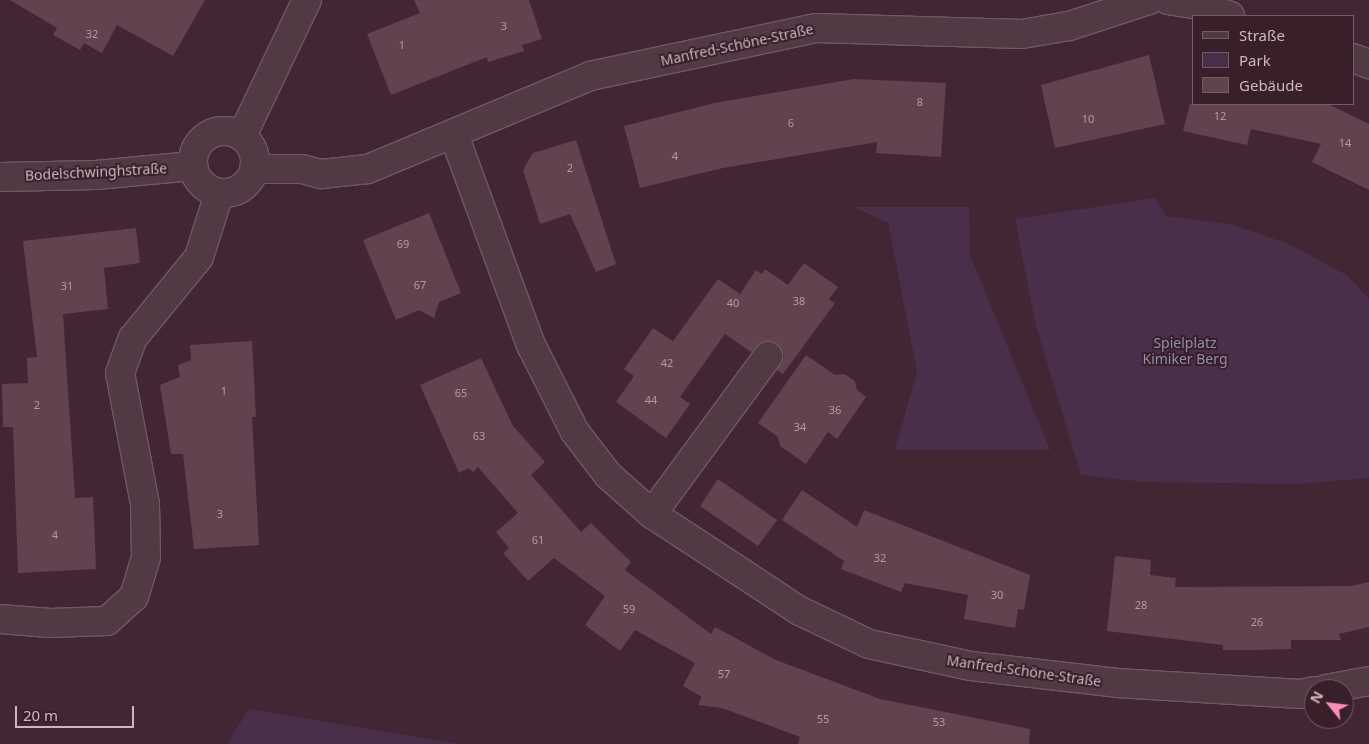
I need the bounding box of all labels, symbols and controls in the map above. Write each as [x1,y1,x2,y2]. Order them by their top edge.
legend [1192,15,1354,105]
house number: 3 [501,19,507,33]
street label: Manfred-Schöne-Straße [659,21,815,69]
text: Straße [1239,25,1285,45]
house number: 32 [86,27,98,41]
house number: 1 [399,38,405,52]
text: Park [1239,50,1271,70]
text: Gebäude [1239,75,1303,95]
house number: 8 [917,95,923,109]
house number: 12 [1214,109,1226,123]
house number: 10 [1082,112,1094,126]
house number: 6 [788,116,794,130]
house number: 14 [1339,136,1351,150]
house number: 4 [672,149,678,163]
street label: Bodelschwinghstraße [25,160,167,184]
house number: 2 [567,161,573,175]
house number: 69 [397,237,409,251]
house number: 67 [414,278,426,292]
house number: 31 [61,279,73,293]
house number: 38 [793,294,805,308]
house number: 40 [727,296,739,310]
park label: Spielplatz Kimiker Berg [1142,335,1228,368]
house number: 42 [661,356,673,370]
house number: 1 [221,384,227,398]
house number: 65 [455,386,467,400]
house number: 44 [645,393,657,407]
house number: 2 [34,398,40,412]
house number: 36 [829,403,841,417]
house number: 34 [794,420,806,434]
house number: 63 [473,429,485,443]
house number: 3 [217,507,223,521]
house number: 4 [52,528,58,542]
house number: 61 [532,533,544,547]
house number: 32 [874,551,886,565]
house number: 30 [991,588,1003,602]
house number: 28 [1135,598,1147,612]
house number: 59 [623,602,635,616]
house number: 26 [1251,615,1263,629]
street label: Manfred-Schöne-Straße [946,652,1102,690]
house number: 57 [718,667,730,681]
north arrow [1304,679,1354,729]
text: N [1305,687,1327,707]
scale bar [18,696,136,728]
text: 20 m [23,705,58,725]
house number: 55 [817,712,829,726]
house number: 53 [933,715,945,729]

